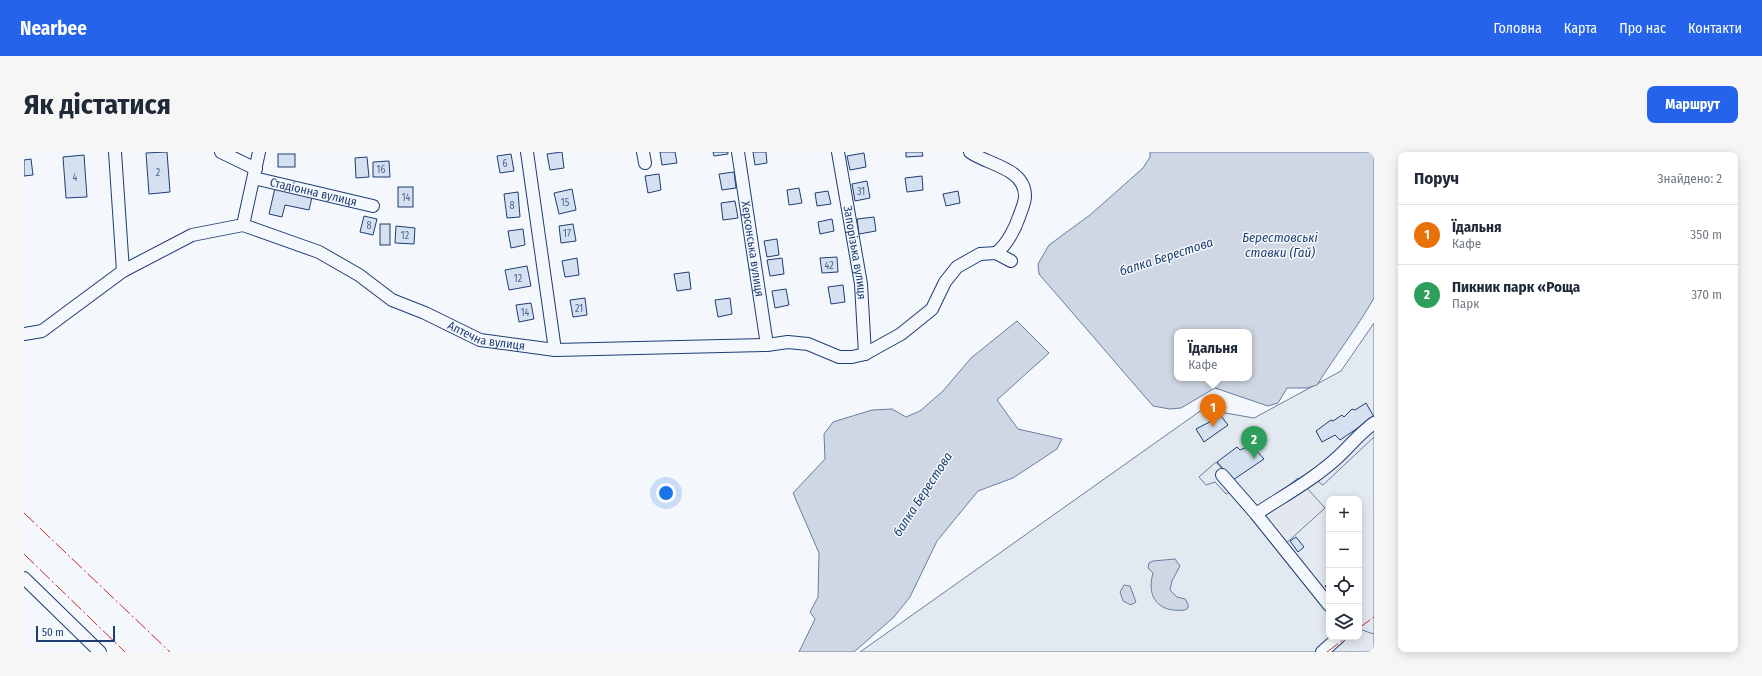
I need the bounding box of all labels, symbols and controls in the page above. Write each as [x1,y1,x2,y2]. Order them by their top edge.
text: Nearbee [20,17,87,40]
text: Головна [1494,20,1542,37]
text: Карта [1564,20,1597,37]
text: Про нас [1619,20,1666,37]
text: Контакти [1688,20,1742,37]
button: Маршрут [1647,86,1738,123]
text: Як дістатися [24,88,171,121]
house number: 6 [503,158,508,170]
house number: 16 [377,164,385,176]
house number: 2 [156,167,161,179]
text: Поруч [1414,168,1459,189]
text: Знайдено: 2 [1657,171,1722,186]
house number: 4 [73,172,78,184]
street label: Стадіонна вулиця [269,175,358,209]
house number: 31 [857,186,865,198]
house number: 14 [402,192,411,204]
house number: 15 [561,197,570,209]
house number: 8 [510,200,515,212]
street label: Херсонська вулиця [738,200,767,298]
street label: Запорізька вулиця [840,205,869,300]
text: Їдальня [1452,218,1501,236]
house number: 8 [367,220,372,232]
text: 1 [1424,227,1430,242]
text: 350 m [1690,227,1722,242]
house number: 17 [563,228,571,240]
house number: 12 [401,230,410,242]
water label: Берестовські ставки (Гай) [1242,230,1318,260]
water label: балка Берестова [1118,234,1215,279]
text: Кафе [1452,236,1481,251]
house number: 42 [824,260,834,272]
house number: 12 [514,273,523,285]
text: Пикник парк «Роща [1452,278,1580,296]
text: 2 [1424,287,1430,302]
text: 370 m [1691,287,1722,302]
text: Парк [1452,296,1479,311]
house number: 21 [575,303,583,315]
house number: 14 [521,307,530,319]
street label: Аптечна вулиця [445,318,526,353]
popup [1174,329,1252,381]
text: Їдальня [1188,339,1238,357]
text: Кафе [1188,357,1217,372]
pin: 1 [1200,394,1226,427]
pin: 2 [1241,426,1267,459]
water label: балка Берестова [890,449,955,539]
your location [656,483,676,503]
map controls [1326,496,1362,640]
button: + [1326,496,1362,532]
button: − [1326,532,1362,568]
button: locate [1326,568,1362,604]
button: layers [1326,604,1362,640]
scale bar [36,624,115,643]
text: 50 m [42,626,64,639]

